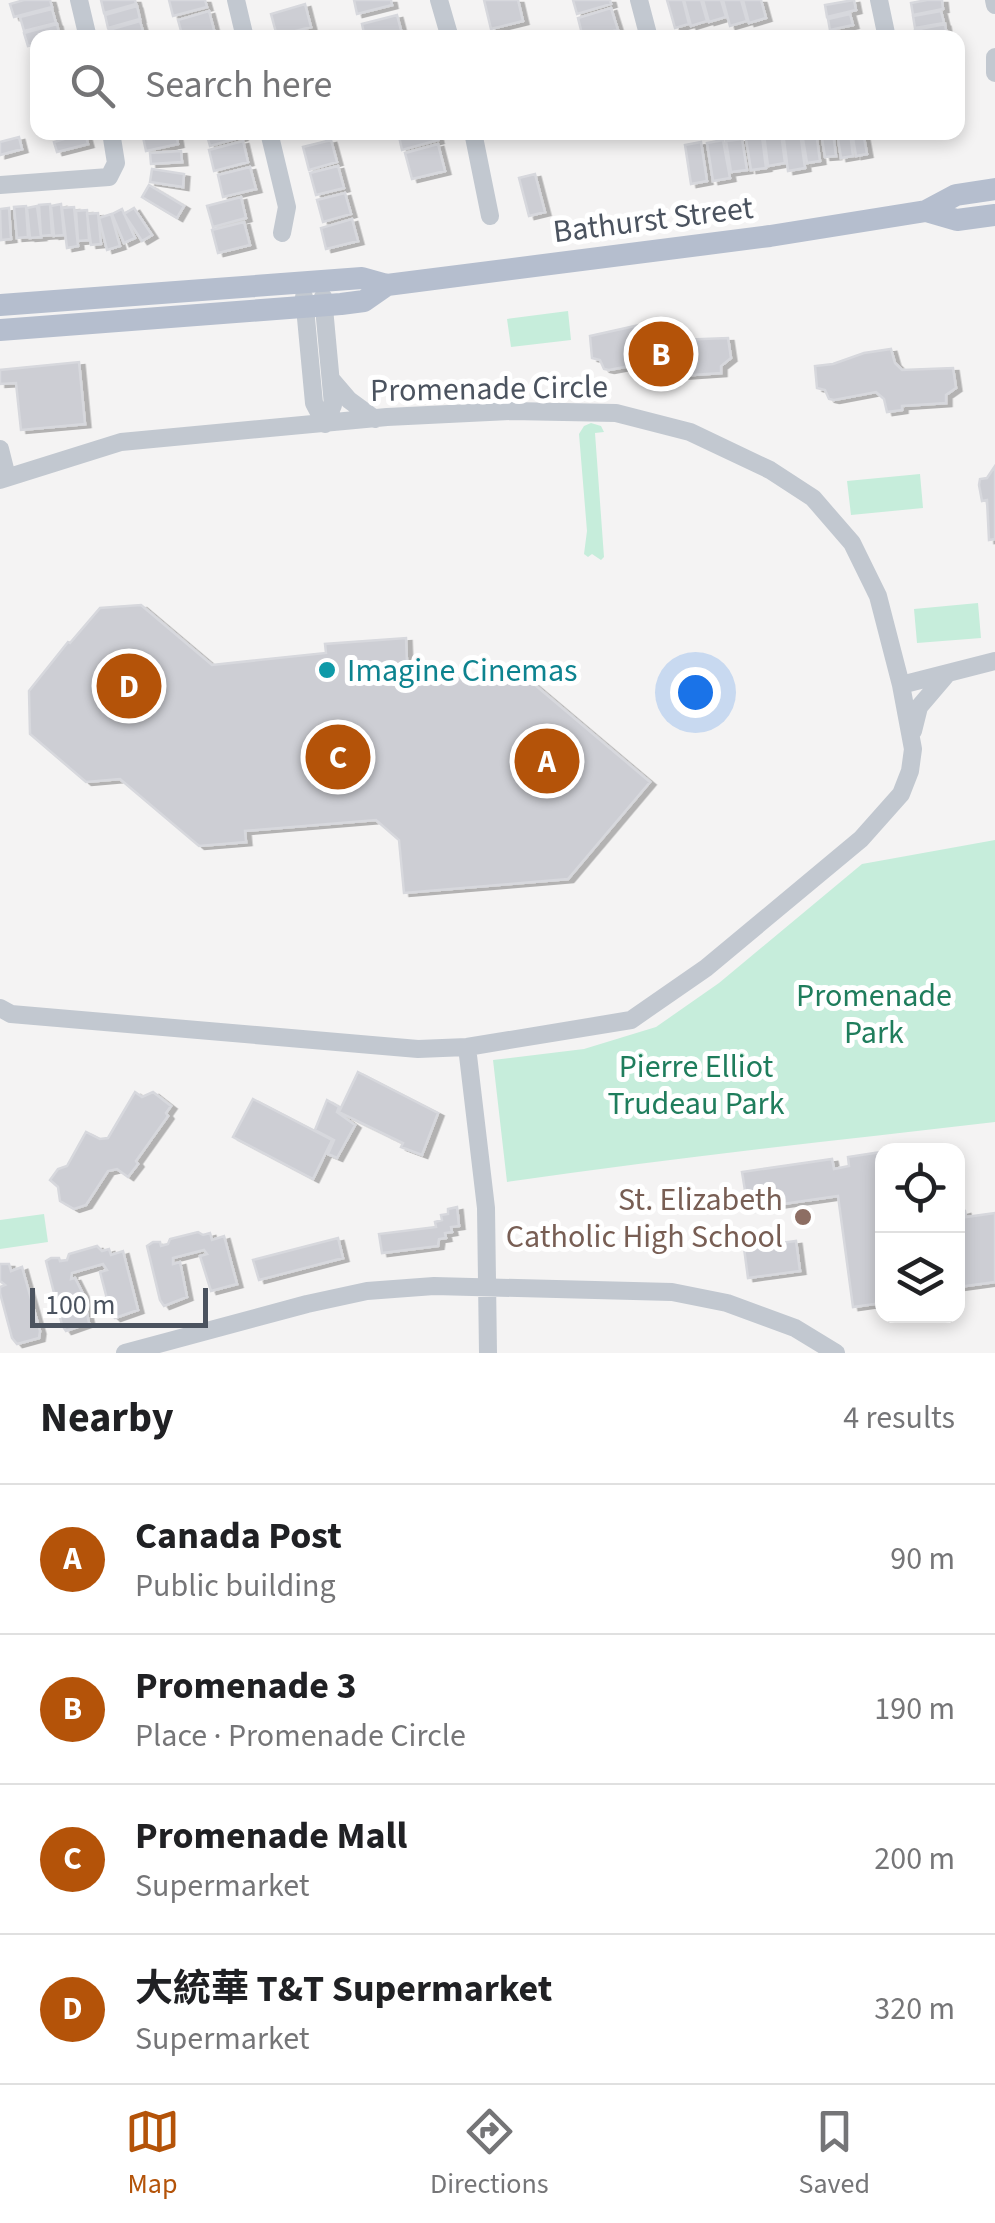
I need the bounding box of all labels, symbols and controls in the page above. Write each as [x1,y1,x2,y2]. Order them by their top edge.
search box [30,30,965,140]
icon: search [65,58,120,113]
text: Search here [145,58,332,112]
street label: Bathurst Street [550,185,756,255]
pin: B [628,316,694,392]
street label: Promenade Circle [370,364,608,414]
pin: D [96,648,162,724]
place label: Imagine Cinemas [347,648,577,694]
marker: Imagine Cinemas [316,659,338,681]
your location [670,667,721,718]
pin: C [306,720,370,794]
pin: A [514,724,580,798]
park label: Promenade Park [796,973,952,1056]
park label: Pierre Elliot Trudeau Park [607,1044,785,1127]
map controls [875,1143,965,1323]
button: locate [875,1143,965,1233]
place label: St. Elizabeth Catholic High School [506,1177,783,1260]
marker: St. Elizabeth Catholic High School [792,1206,814,1228]
button: layers [875,1233,965,1323]
scale bar [30,1283,208,1328]
text: 100 m [45,1285,116,1325]
text: Nearby [40,1388,174,1448]
text: 4 results [843,1395,955,1441]
text: Canada Post [135,1509,342,1563]
text: A [63,1536,82,1582]
text: 90 m [890,1536,955,1582]
text: Public building [135,1563,336,1609]
text: Promenade 3 [135,1659,357,1713]
text: B [63,1686,82,1732]
text: 190 m [874,1686,955,1732]
text: Place · Promenade Circle [135,1713,466,1759]
text: Promenade Mall [135,1809,407,1863]
text: C [63,1836,82,1882]
text: 200 m [874,1836,955,1882]
text: Supermarket [135,1863,310,1909]
text: 大統華 T&T Supermarket [135,1962,552,2016]
text: D [62,1986,83,2032]
text: 320 m [874,1986,955,2032]
text: Supermarket [135,2016,310,2062]
tab: Map [125,2104,180,2204]
tab: Directions [430,2104,549,2204]
tab: Saved [799,2104,870,2204]

